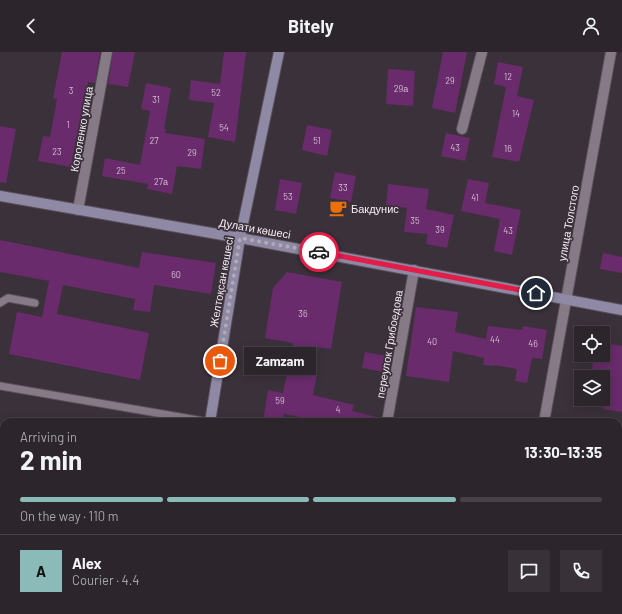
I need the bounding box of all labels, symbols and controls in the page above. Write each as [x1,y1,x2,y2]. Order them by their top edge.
icon: back [20,15,42,37]
text: Bitely [288,15,334,37]
icon: person [580,15,602,37]
house number: 12 [504,71,512,82]
house number: 29 [445,75,455,86]
house number: 29а [394,83,408,94]
street label: Короленко улица [67,84,95,173]
house number: 3 [69,85,74,96]
house number: 52 [211,87,221,98]
house number: 31 [152,94,160,105]
house number: 14 [512,108,520,119]
house number: 1 [66,119,70,130]
house number: 54 [219,122,229,133]
house number: 27 [149,135,159,146]
house number: 51 [313,135,321,146]
house number: 43 [450,142,460,153]
house number: 16 [504,143,512,154]
house number: 23 [52,146,62,157]
house number: 29 [187,147,197,158]
house number: 25 [116,165,126,176]
house number: 27а [154,176,168,187]
house number: 33 [338,182,348,193]
street label: улица Толстого [555,184,581,262]
house number: 53 [283,191,293,202]
house number: 41 [471,192,479,203]
cafe icon: Бакдунис [328,198,348,218]
place label: Бакдунис [351,202,399,215]
street label: Дулати көшесі [218,215,292,241]
house number: 35 [410,215,420,226]
house number: 39 [435,224,445,235]
house number: 43 [503,225,513,236]
courier [299,232,339,272]
street label: Желтоқсан көшесі [207,236,235,328]
icon: car [308,241,330,263]
house number: 60 [171,269,181,280]
pin [519,276,553,310]
icon: home [525,282,547,304]
street label: переулок Грибоедова [373,288,405,399]
house number: 36 [298,308,308,319]
map controls [574,326,610,406]
button: locate [574,326,610,362]
house number: 44 [490,334,500,345]
house number: 40 [427,336,437,347]
house number: 46 [528,338,538,349]
pin [203,344,237,378]
callout: Zamzam [244,347,316,375]
icon: bag [209,350,231,372]
text: Zamzam [256,353,304,369]
button: layers [574,370,610,406]
house number: 59 [275,395,285,406]
house number: 4 [336,404,341,415]
text: Arriving in [20,429,77,445]
text: 13:30–13:35 [524,443,602,461]
text: 2 min [20,444,82,475]
text: On the way · 110 m [20,508,118,524]
button: chat [508,550,550,592]
button: phone [560,550,602,592]
text: Alex [72,554,102,572]
text: A [36,562,46,580]
text: Courier · 4.4 [72,572,140,588]

